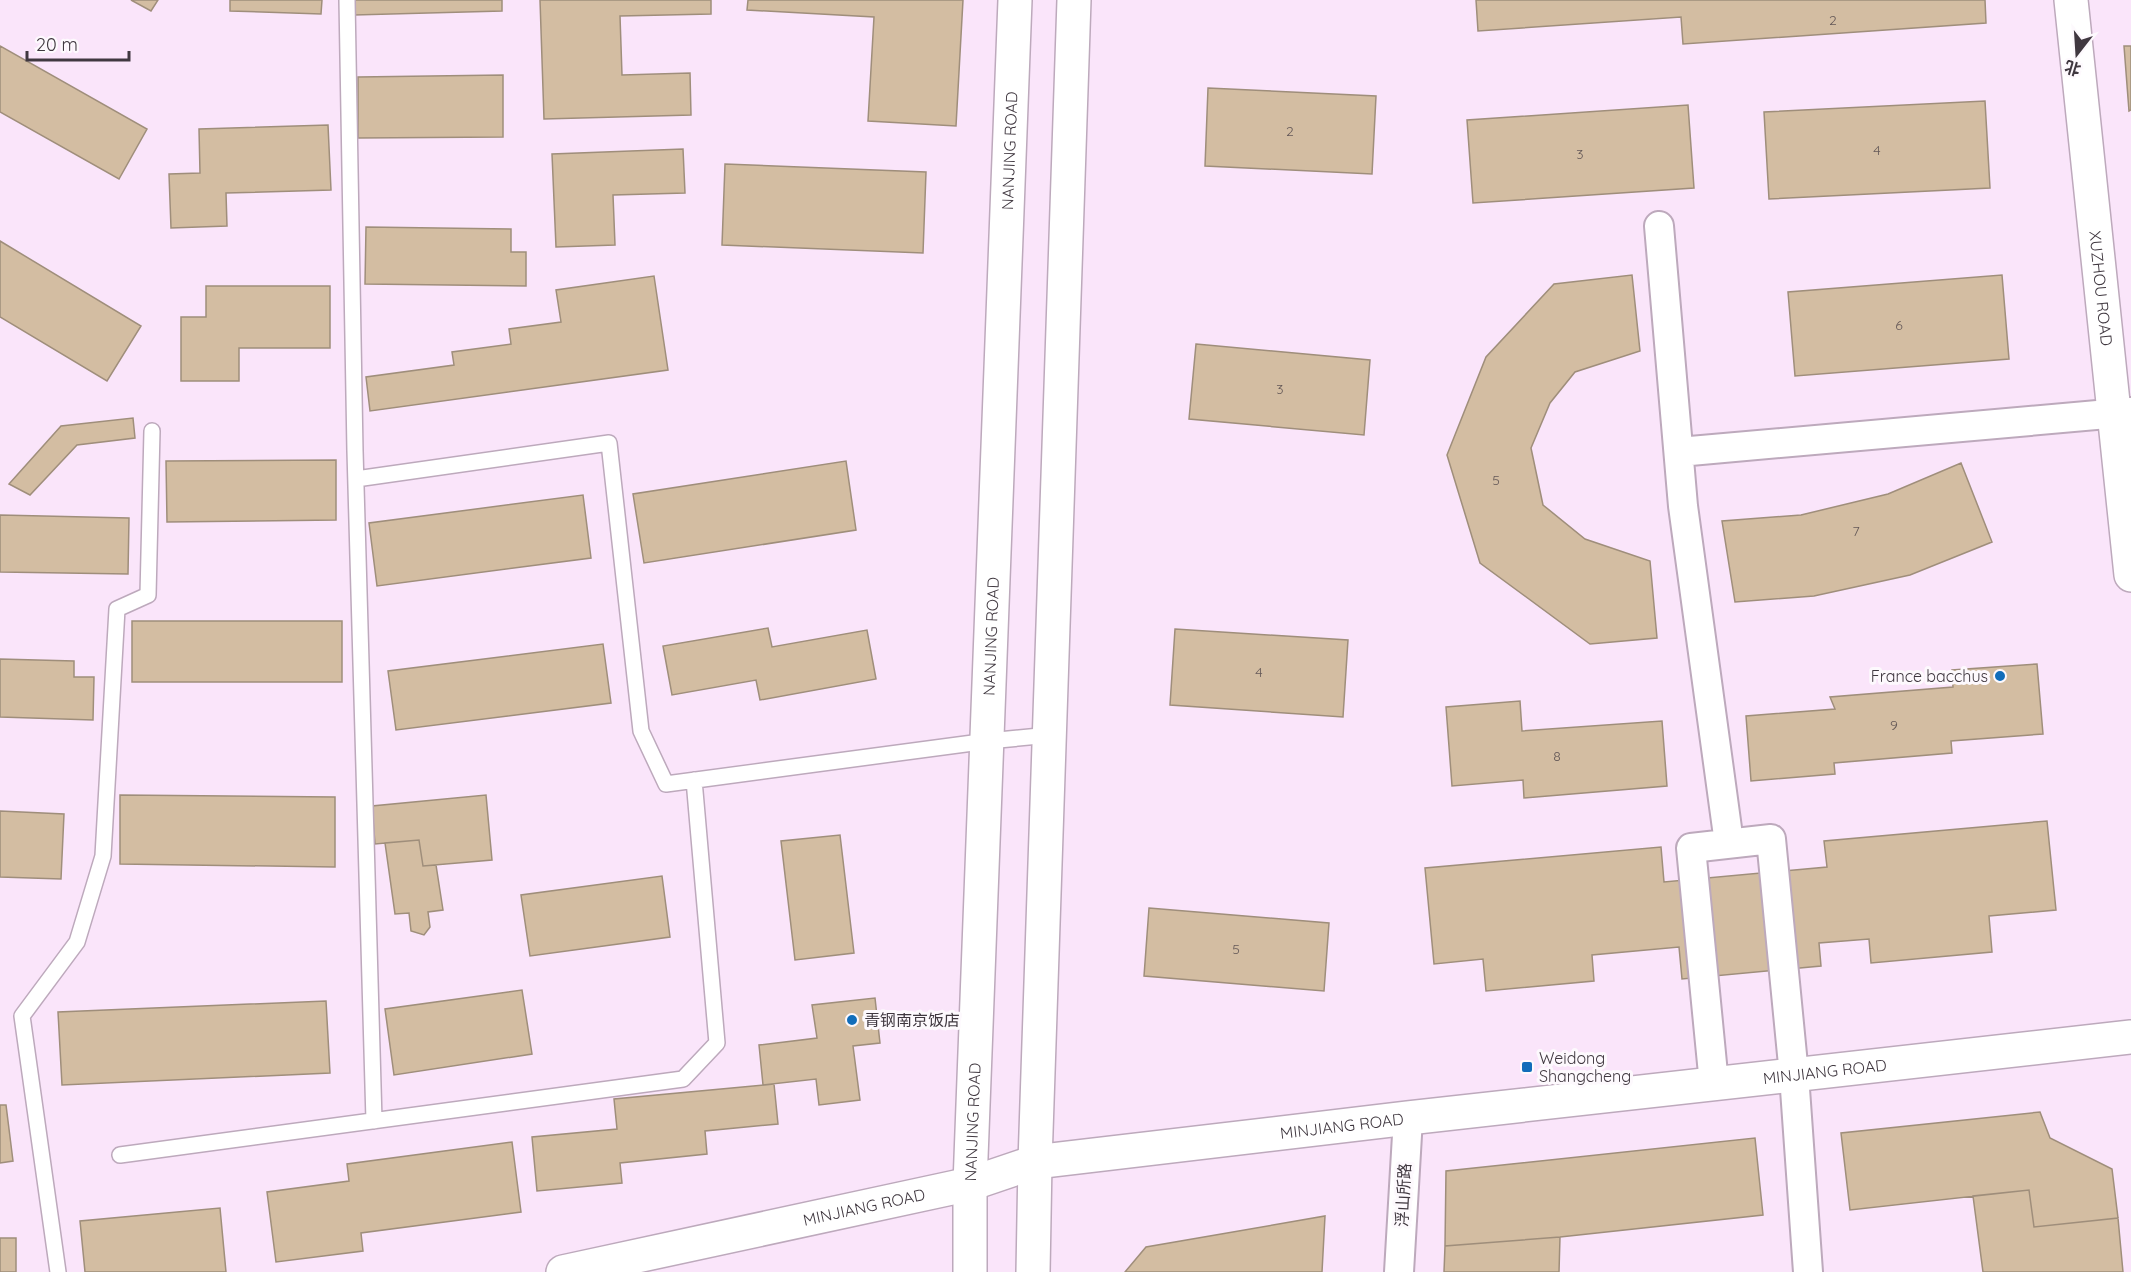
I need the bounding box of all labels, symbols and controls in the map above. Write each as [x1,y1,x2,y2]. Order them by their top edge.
house number: 2 [1829,11,1837,29]
scale bar [27,24,129,62]
north arrow [2047,24,2107,84]
text: 20 m [36,33,78,56]
text: 北 [2062,56,2083,80]
street label: NANJING ROAD [997,91,1022,210]
house number: 2 [1286,122,1294,140]
house number: 4 [1873,141,1881,159]
house number: 3 [1576,145,1584,163]
street label: XUZHOU ROAD [2085,230,2117,347]
house number: 6 [1895,316,1903,334]
house number: 3 [1276,380,1284,398]
house number: 5 [1492,471,1500,489]
house number: 7 [1852,522,1860,540]
street label: NANJING ROAD [979,577,1003,696]
house number: 4 [1255,663,1263,681]
place label: France bacchus [1871,666,1988,686]
marker: France bacchus [1993,669,2007,683]
house number: 9 [1890,716,1898,734]
house number: 8 [1553,747,1561,765]
house number: 5 [1232,940,1240,958]
place label: 青钢南京饭店 [864,1010,960,1030]
marker: 青钢南京饭店 [845,1013,859,1027]
place label: Weidong Shangcheng [1539,1048,1631,1086]
street label: MINJIANG ROAD [1762,1054,1888,1088]
marker: Weidong Shangcheng [1520,1060,1534,1074]
street label: NANJING ROAD [960,1062,985,1182]
street label: MINJIANG ROAD [1279,1109,1405,1143]
street label: 浮山所路 [1391,1163,1415,1227]
street label: MINJIANG ROAD [801,1184,927,1230]

